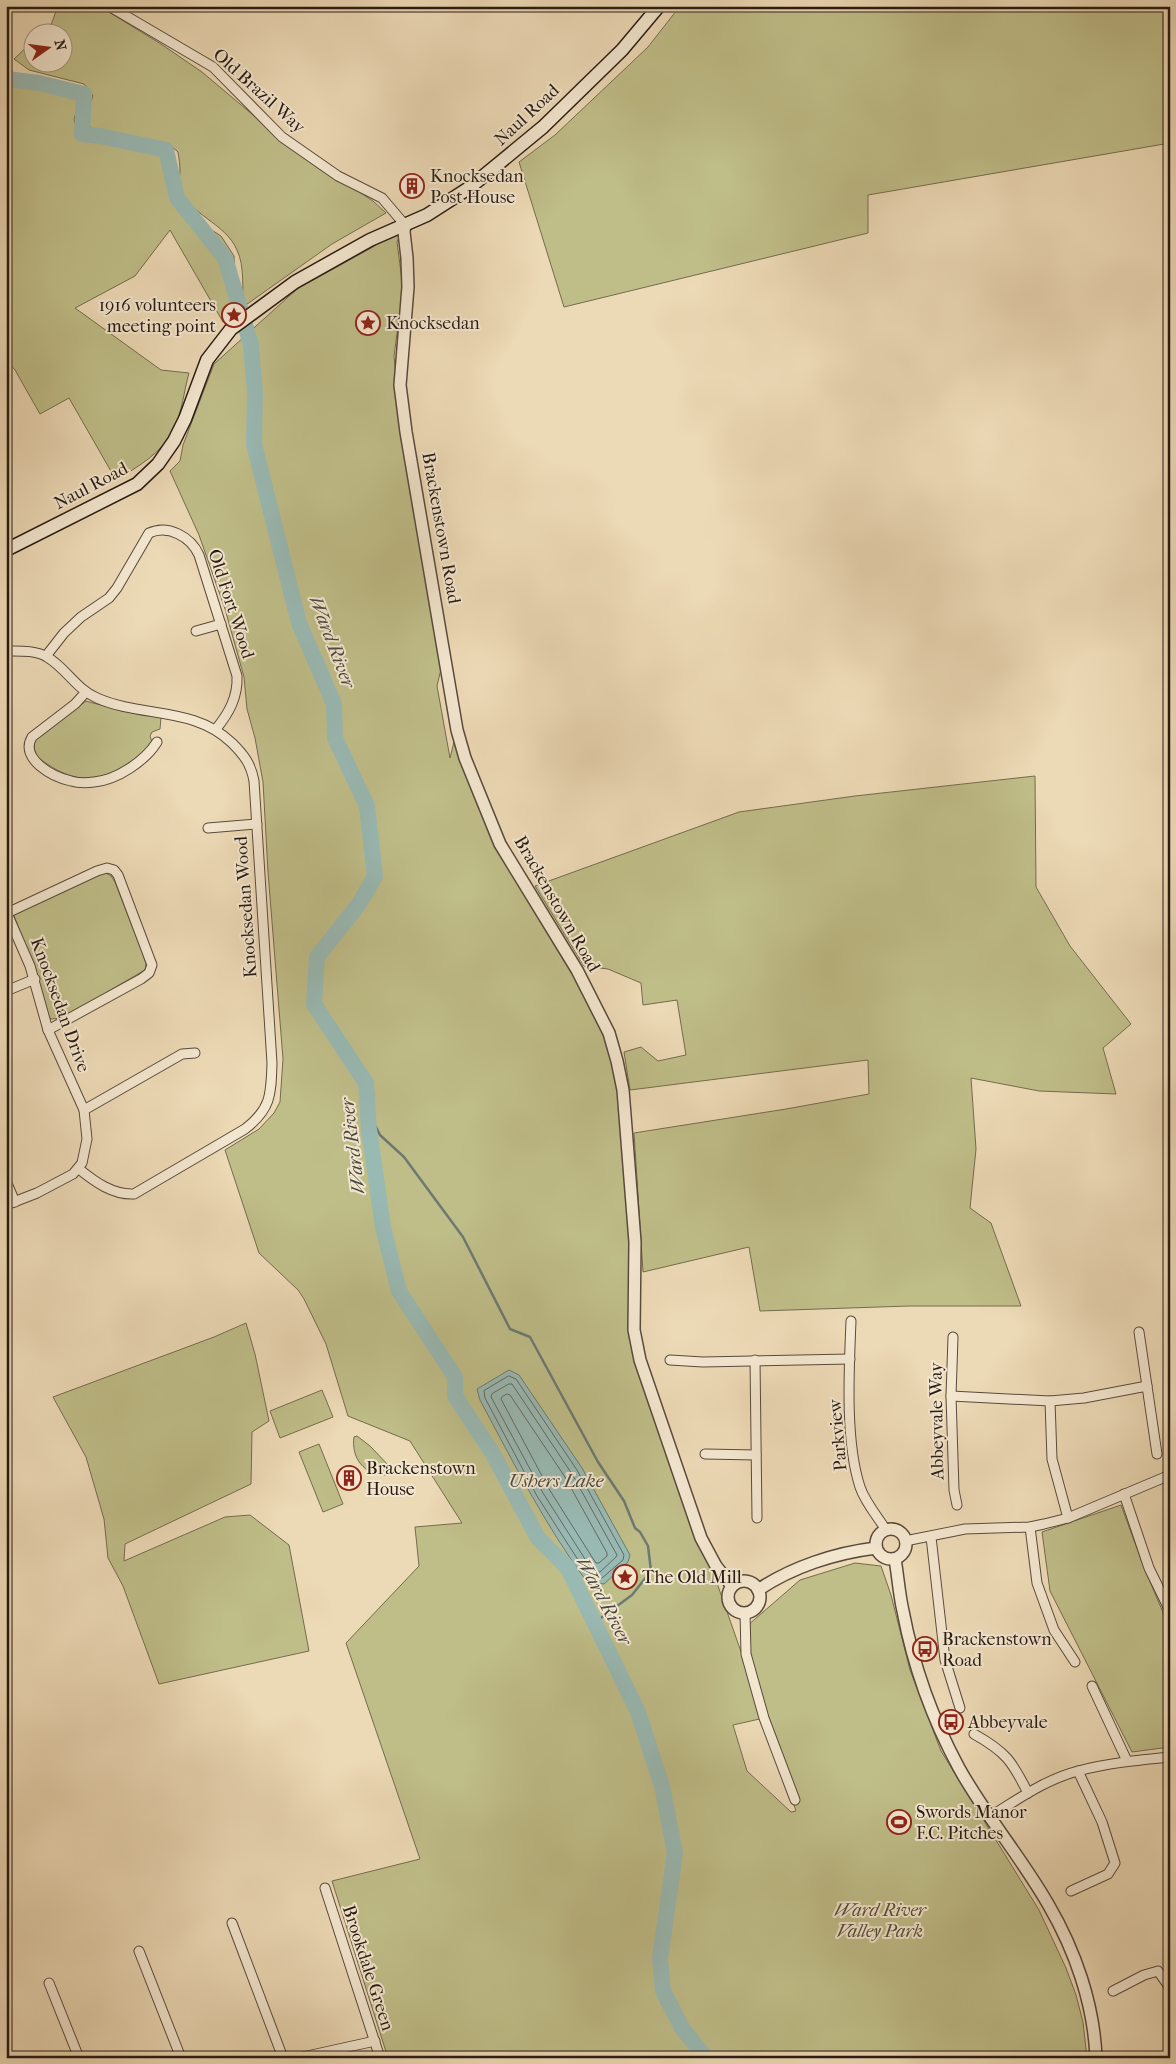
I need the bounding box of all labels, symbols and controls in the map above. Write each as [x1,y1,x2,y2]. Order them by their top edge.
north arrow [22,22,72,72]
text: N [51,38,70,53]
street label: Old Brazil Way [209,44,310,139]
street label: Naul Road [490,80,564,150]
place label: Knocksedan Post House [430,166,524,208]
building icon: Knocksedan Post House [399,173,425,199]
place label: 1916 volunteers meeting point [99,295,217,337]
place icon: 1916 volunteers meeting point [221,302,247,328]
place icon: Knocksedan [355,310,381,336]
place label: Knocksedan [386,313,480,334]
street label: Brackenstown Road [417,451,465,606]
street label: Naul Road [50,458,132,514]
street label: Old Fort Wood [203,547,259,662]
water label: Ward River [304,593,360,692]
street label: Brackenstown Road [510,832,605,976]
street label: Knocksedan Wood [231,835,261,979]
street label: Knocksedan Drive [26,935,94,1075]
water label: Ward River [336,1095,370,1195]
street label: Abbeyvale Way [925,1361,949,1481]
street label: Parkview [824,1398,852,1472]
place label: Brackenstown House [366,1458,476,1500]
building icon: Brackenstown House [336,1465,362,1491]
water label: Ushers Lake [509,1470,605,1492]
water label: Ward River [572,1553,637,1650]
place icon: The Old Mill [612,1564,638,1590]
place label: The Old Mill [642,1567,742,1588]
place label: Brackenstown Road [942,1629,1052,1671]
bus stop icon: Brackenstown Road [912,1636,938,1662]
bus stop icon: Abbeyvale [938,1709,964,1735]
place label: Abbeyvale [967,1712,1048,1733]
place label: Swords Manor F.C. Pitches [916,1802,1027,1844]
sports icon: Swords Manor F.C. Pitches [886,1809,912,1835]
park label: Ward River Valley Park [834,1900,928,1942]
street label: Brookdale Green [338,1903,398,2034]

